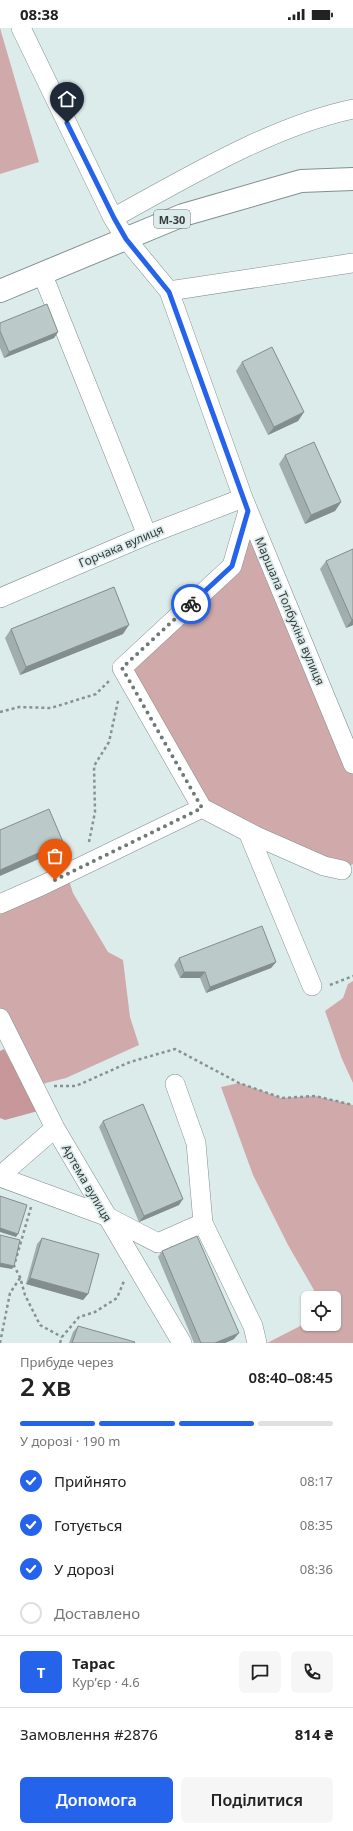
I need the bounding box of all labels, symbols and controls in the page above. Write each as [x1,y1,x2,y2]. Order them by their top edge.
text: 08:38 [20,4,59,24]
pin [50,82,84,123]
icon: home [56,88,78,110]
road number: М-30 [154,210,190,228]
street label: Горчака вулиця [76,520,166,572]
street label: Маршала Толбухіна вулиця [251,534,329,688]
courier [171,584,211,624]
icon: bike [180,593,202,615]
pin [38,839,72,880]
icon: bag [44,845,66,867]
street label: Артема вулиця [58,1141,116,1225]
map controls [301,1291,341,1331]
button: locate [301,1291,341,1331]
text: Прибуде через [20,1353,114,1371]
text: 08:40–08:45 [249,1367,333,1387]
text: 2 хв [20,1368,71,1404]
text: У дорозі · 190 m [20,1432,120,1450]
icon: check [20,1470,42,1492]
text: Прийнято [54,1471,126,1491]
text: 08:17 [300,1472,333,1490]
icon: check [20,1514,42,1536]
text: Готується [54,1515,122,1535]
text: 08:35 [300,1516,333,1534]
icon: check [20,1558,42,1580]
text: У дорозі [54,1559,114,1579]
text: 08:36 [300,1560,333,1578]
text: Доставлено [54,1603,140,1623]
button: chat [239,1651,281,1693]
button: phone [291,1651,333,1693]
text: Тарас [72,1653,115,1673]
text: Т [37,1662,45,1682]
text: Кур’єр · 4.6 [72,1673,140,1691]
text: Замовлення #2876 [20,1724,158,1744]
text: 814 ₴ [295,1724,333,1744]
button: Допомога [20,1777,173,1823]
button: Поділитися [181,1777,333,1823]

